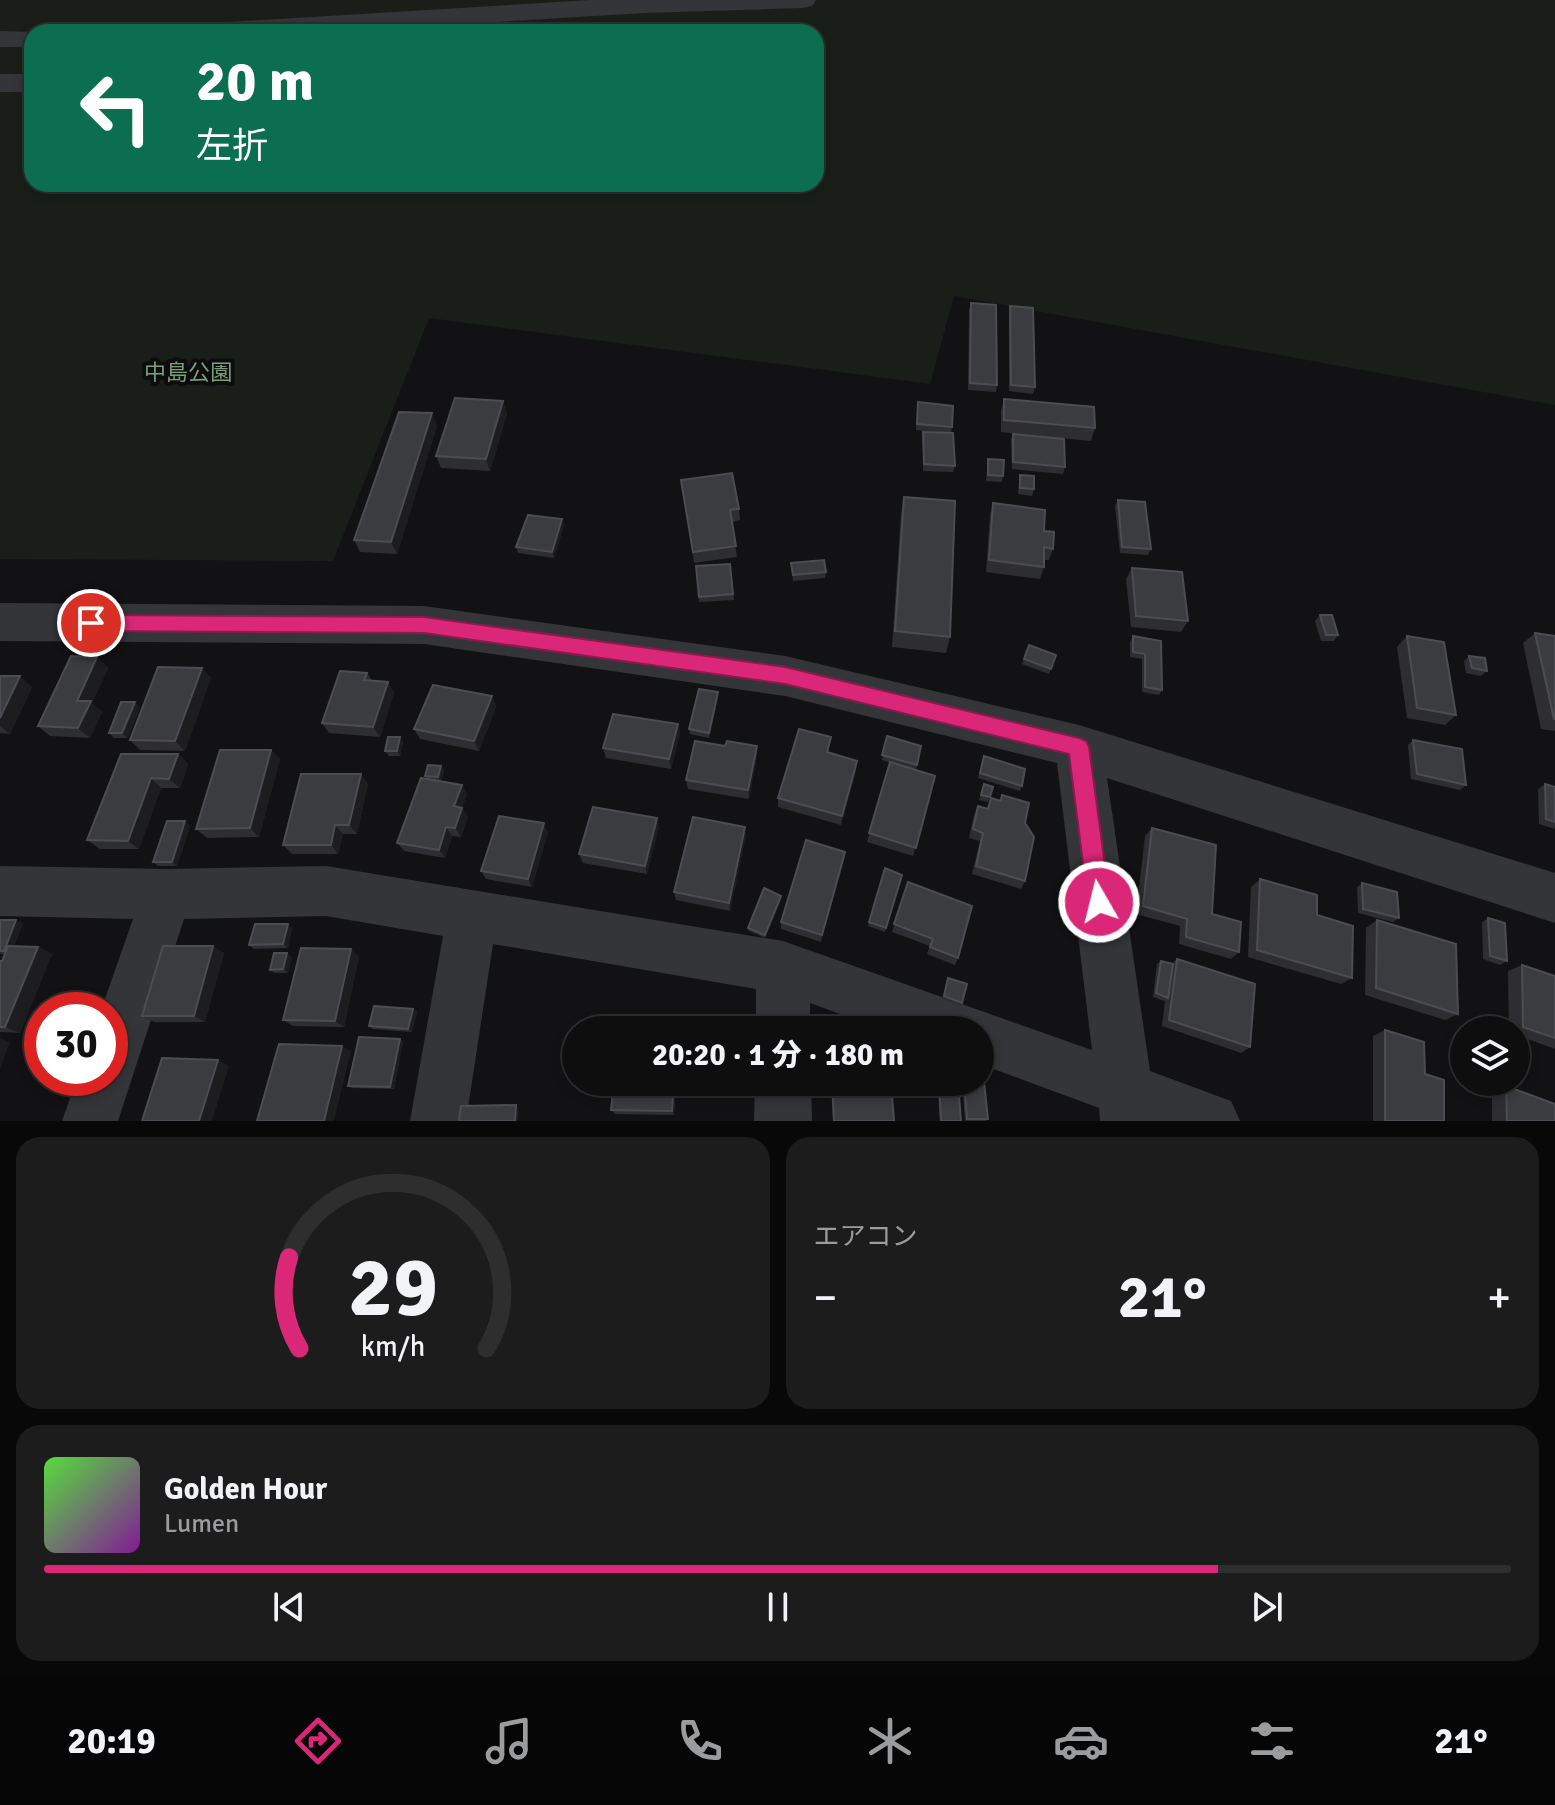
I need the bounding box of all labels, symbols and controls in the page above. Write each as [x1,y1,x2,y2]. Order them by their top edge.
text: 20 m [196,47,314,116]
icon: left [64,56,168,160]
text: 左折 [196,124,268,169]
park label: 中島公園 [144,359,232,386]
pin [57,589,125,657]
icon: arrive [69,601,113,645]
position arrow [1057,860,1141,944]
speed limit sign: 30 [24,992,128,1096]
map controls [1450,1016,1530,1096]
button: layers [1450,1016,1530,1096]
text: 20:20 · 1 分 · 180 m [652,1037,904,1074]
text: エアコン [814,1221,918,1253]
text: 29 [348,1237,438,1339]
text: 21° [1118,1261,1207,1335]
text: − [814,1271,837,1325]
text: + [1487,1271,1511,1325]
text: km/h [360,1329,425,1364]
text: Golden Hour [164,1471,327,1508]
text: Lumen [164,1508,239,1540]
icon: previous [267,1585,311,1629]
icon: pause [756,1585,800,1629]
icon: next [1245,1585,1289,1629]
icon: directions [290,1713,346,1769]
icon: music [481,1713,537,1769]
icon: phone [672,1713,728,1769]
icon: climate [862,1713,918,1769]
icon: car [1053,1713,1109,1769]
icon: filters [1244,1713,1300,1769]
text: 20:19 [67,1719,156,1764]
text: 21° [1434,1719,1488,1764]

